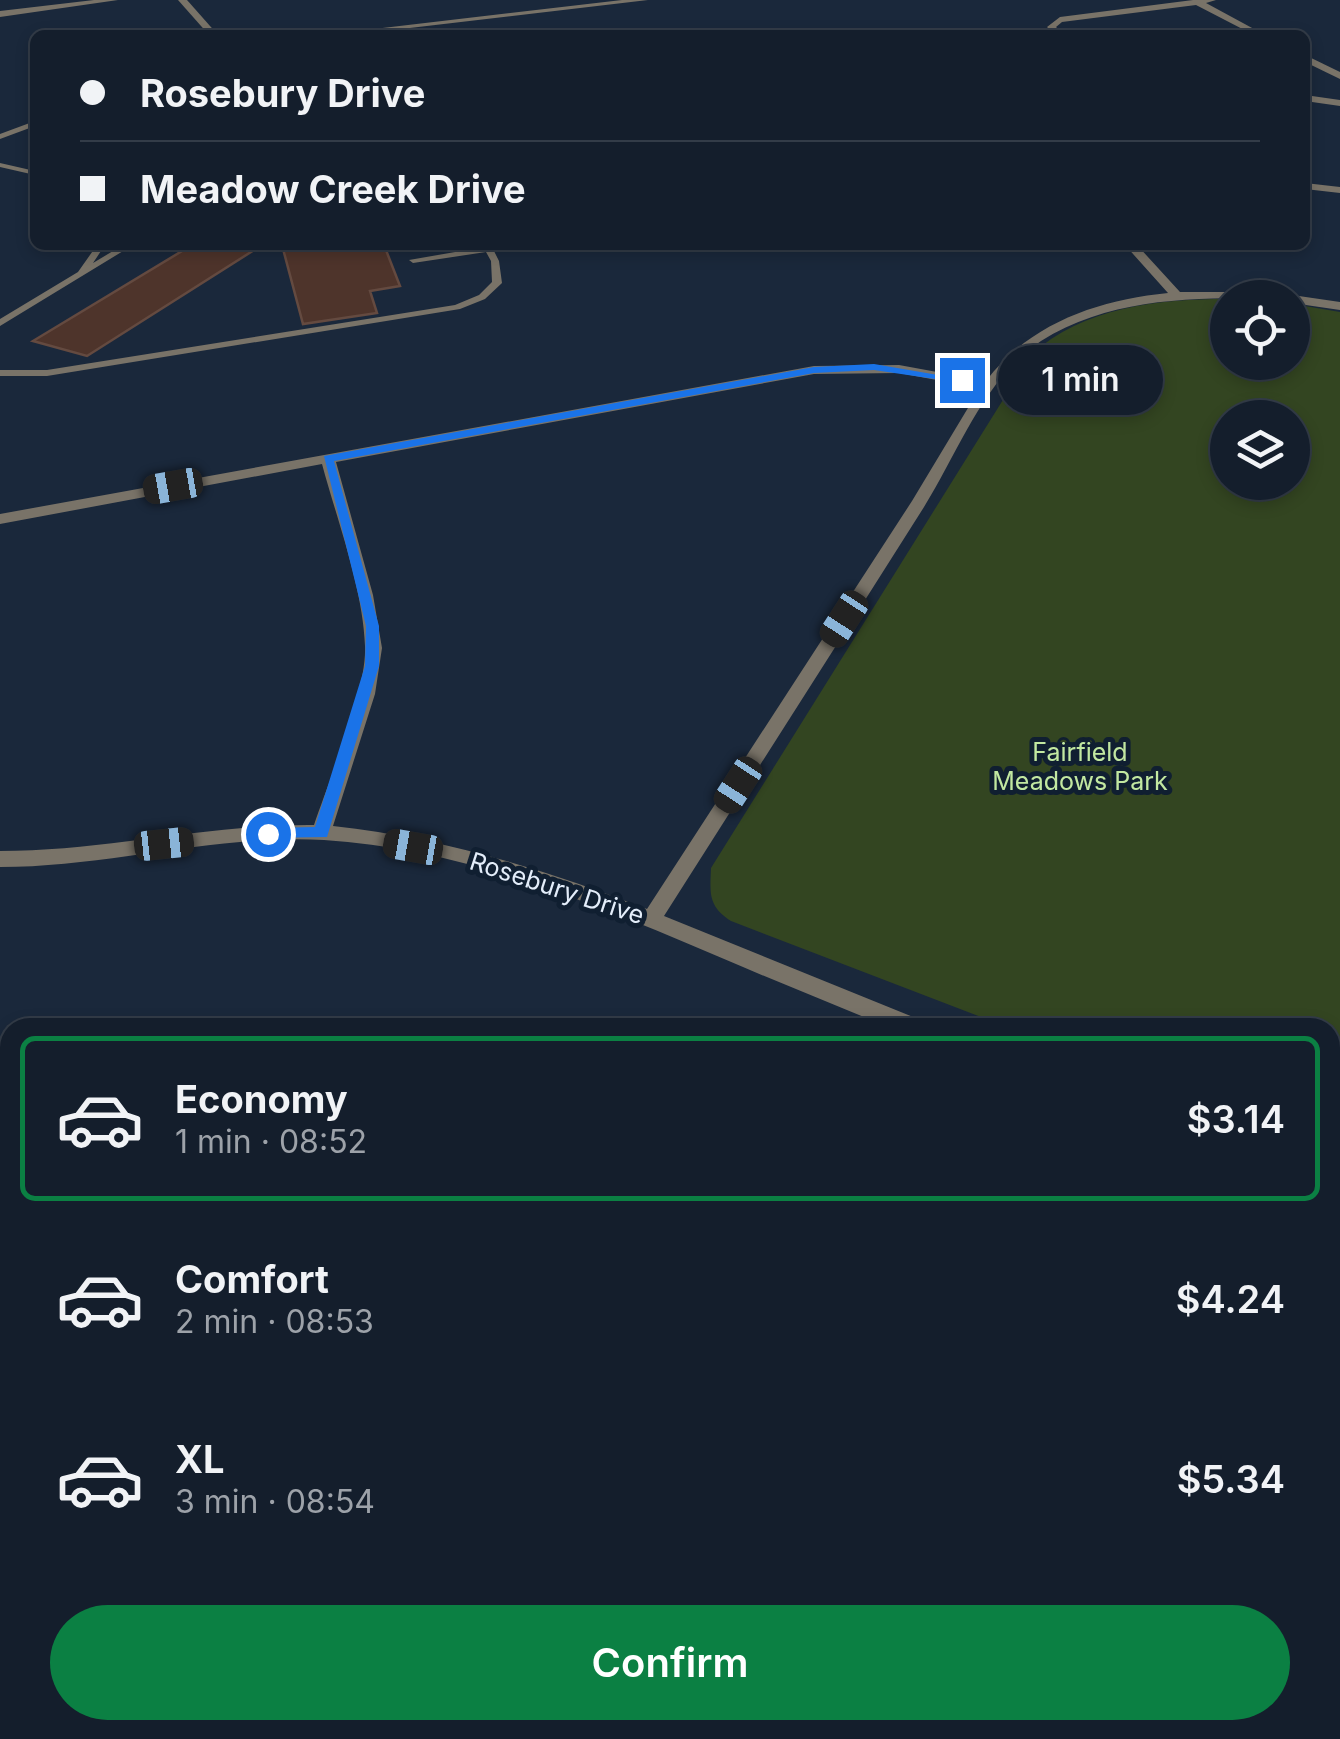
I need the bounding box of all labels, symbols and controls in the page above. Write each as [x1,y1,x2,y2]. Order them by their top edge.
text: Rosebury Drive [140,70,426,116]
text: Meadow Creek Drive [140,166,526,212]
map controls [1210,280,1310,500]
button: locate [1210,280,1310,380]
callout: 1 min [997,345,1162,415]
route end [940,358,985,403]
text: 1 min [1041,360,1120,399]
button: layers [1210,400,1310,500]
car [141,466,205,506]
car [815,586,873,652]
park label: Fairfield Meadows Park [992,737,1168,796]
car [709,752,767,818]
route start [246,812,291,857]
car [133,826,195,862]
car [381,827,445,867]
street label: Rosebury Drive [466,846,648,930]
icon: car [55,1074,145,1164]
text: Economy [175,1076,348,1122]
text: $3.14 [1187,1096,1285,1142]
text: 1 min · 08:52 [175,1122,367,1161]
icon: car [55,1254,145,1344]
text: Comfort [175,1256,329,1302]
text: $4.24 [1176,1276,1285,1322]
text: 2 min · 08:53 [175,1302,374,1341]
icon: car [55,1434,145,1524]
text: XL [175,1436,225,1482]
text: $5.34 [1177,1456,1285,1502]
text: 3 min · 08:54 [175,1482,375,1521]
button: Confirm [50,1605,1290,1720]

